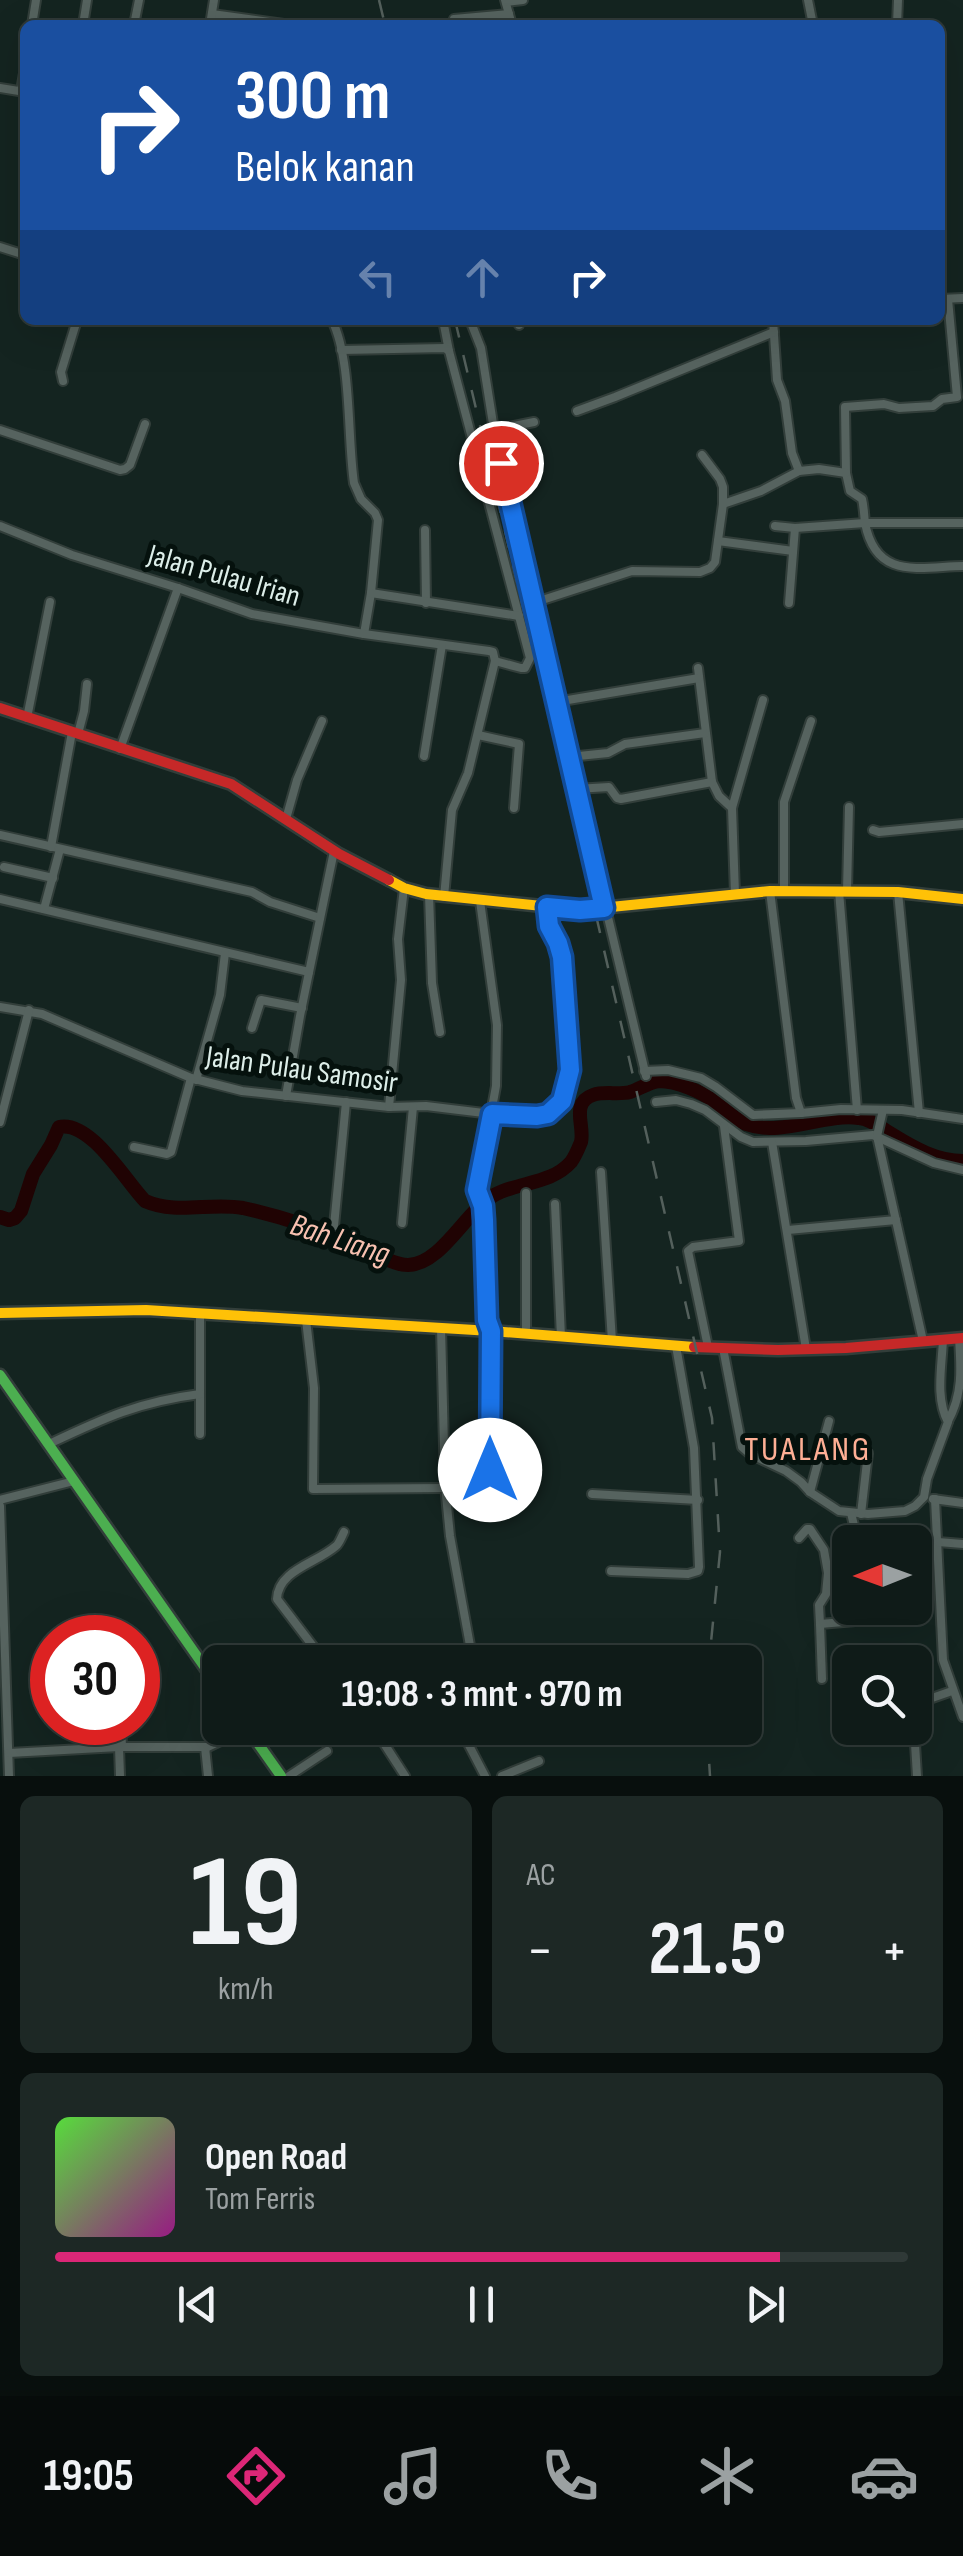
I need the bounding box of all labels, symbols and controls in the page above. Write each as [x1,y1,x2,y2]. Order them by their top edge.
text: 300 m [235,55,390,139]
icon: right [70,60,200,190]
text: Belok kanan [235,140,415,195]
icon: left [350,250,405,305]
icon: ahead [455,250,510,305]
icon: right [560,250,615,305]
pin [459,421,544,506]
icon: arrive [474,436,529,491]
street label: Jalan Pulau Irian [143,537,304,615]
street label: Jalan Pulau Samosir [203,1039,401,1101]
water label: Bah Liang [285,1206,395,1274]
position arrow [438,1418,542,1522]
district label: TUALANG [744,1428,872,1471]
north arrow [832,1525,932,1625]
map controls [832,1525,932,1745]
speed limit sign: 30 [30,1615,160,1745]
button: search [832,1645,932,1745]
text: 19:08 · 3 mnt · 970 m [342,1672,622,1717]
text: 19 [189,1827,302,1983]
text: AC [527,1856,555,1895]
text: 21.5° [648,1905,786,1996]
text: − [527,1918,553,1985]
text: + [881,1918,908,1985]
text: km/h [218,1970,273,2009]
text: Open Road [205,2135,347,2180]
text: Tom Ferris [205,2180,315,2219]
icon: previous [170,2277,225,2332]
icon: pause [454,2277,509,2332]
icon: next [738,2277,793,2332]
icon: directions [221,2441,291,2511]
icon: music [378,2441,448,2511]
icon: phone [535,2441,605,2511]
icon: climate [692,2441,762,2511]
icon: car [849,2441,919,2511]
text: 19:05 [44,2449,134,2504]

